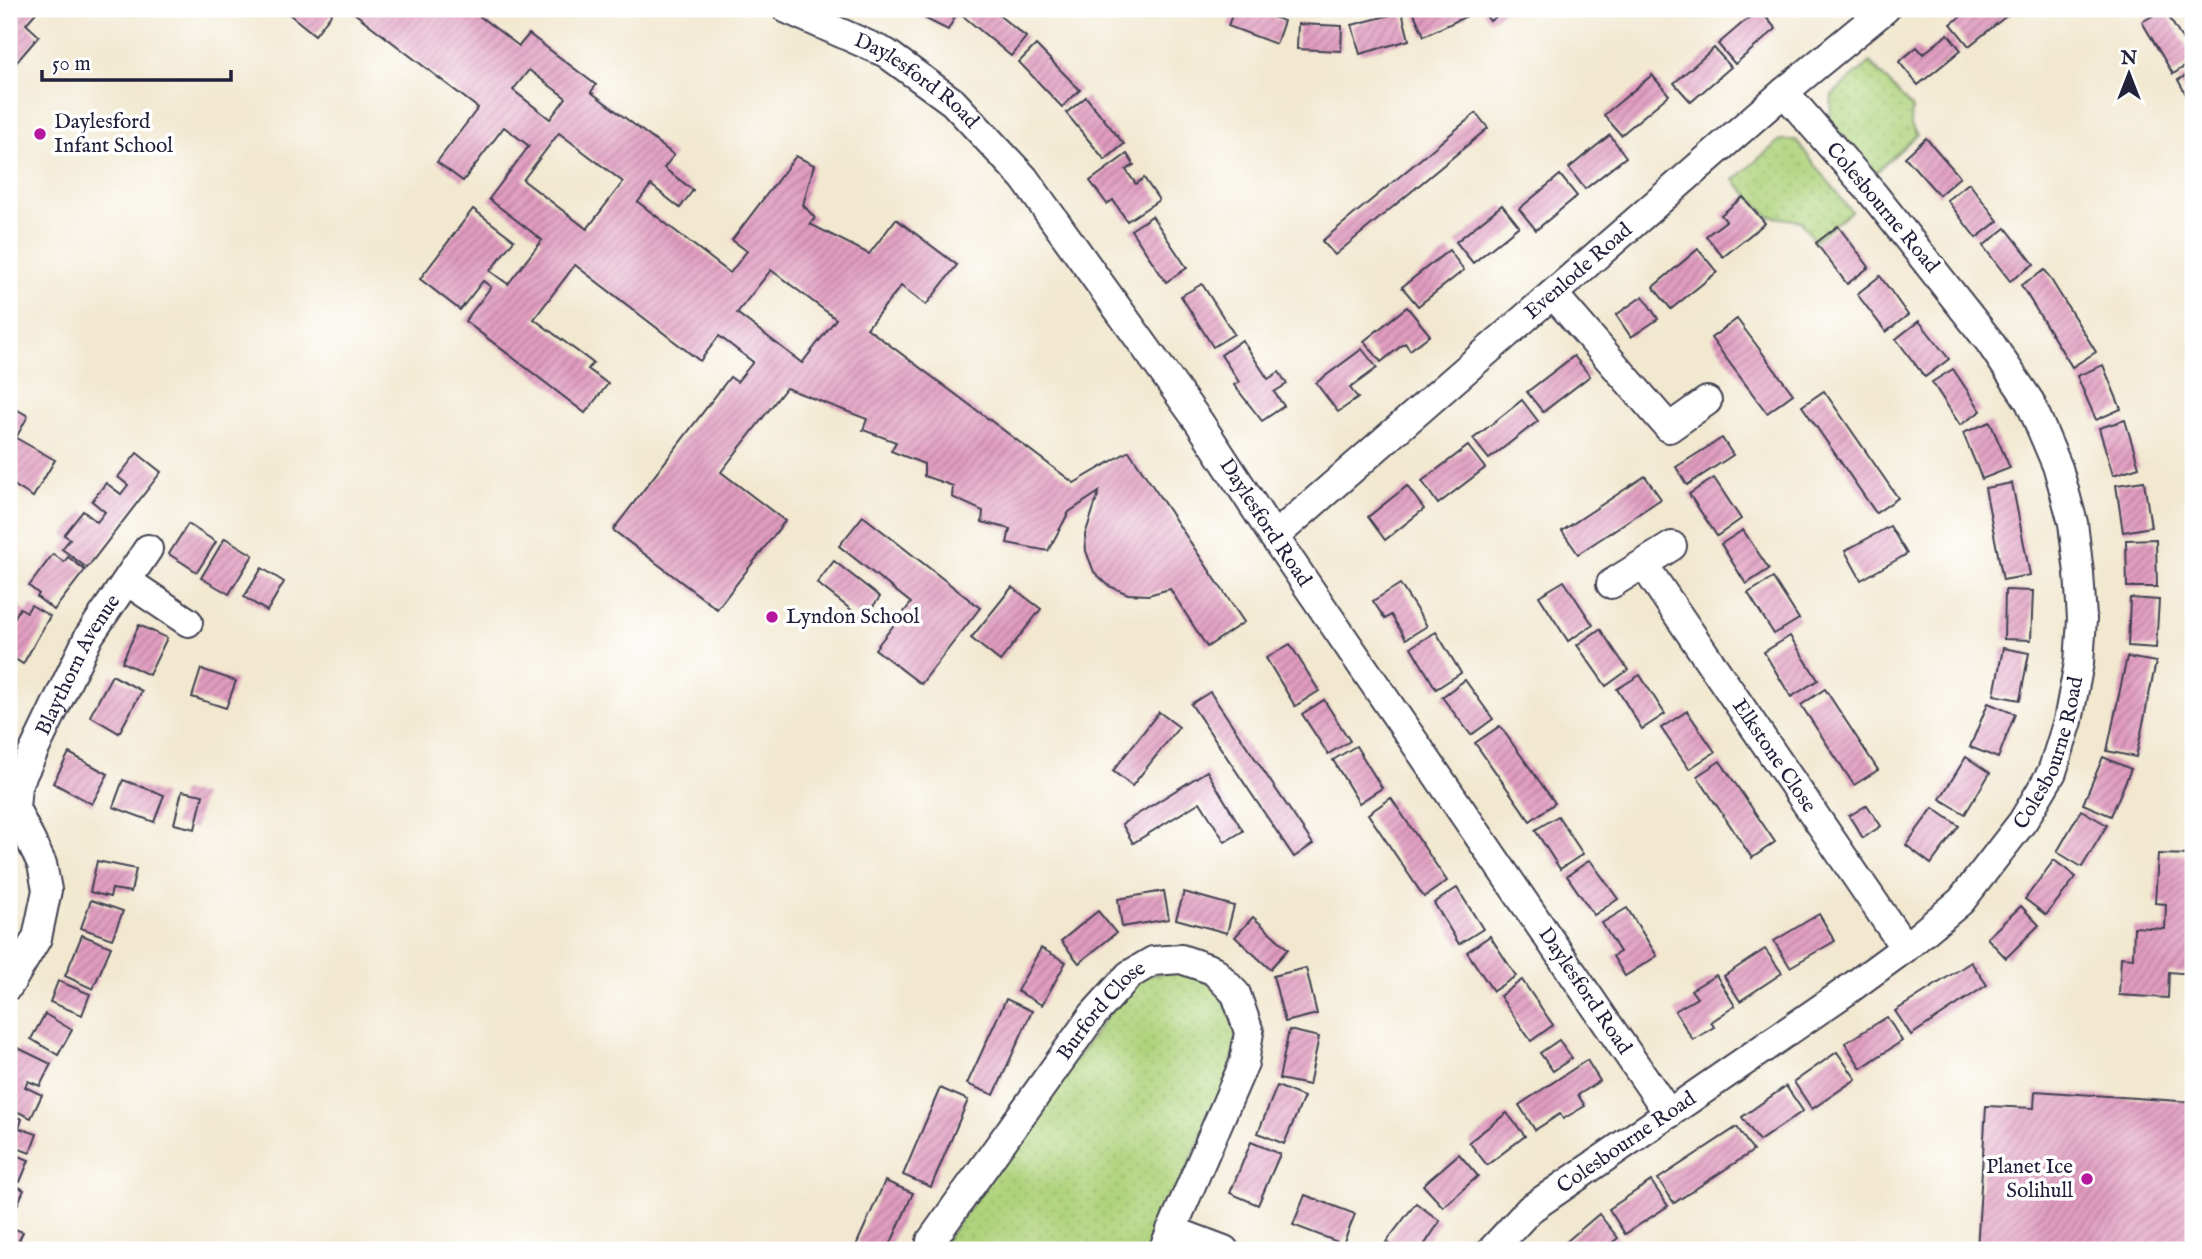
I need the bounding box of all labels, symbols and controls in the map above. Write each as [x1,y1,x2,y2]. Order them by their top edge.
street label: Daylesford Road [850,27,985,135]
scale bar [42,38,231,82]
north arrow [2094,38,2164,108]
text: N [2120,47,2138,71]
text: 50 m [52,51,91,78]
place label: Daylesford Infant School [54,109,173,160]
marker: Daylesford Infant School [32,126,48,142]
street label: Colesbourne Road [1819,137,1945,280]
street label: Evenlode Road [1519,217,1638,326]
street label: Daylesford Road [1213,453,1318,593]
street label: Blaythorn Avenue [30,589,127,740]
place label: Lyndon School [786,604,920,631]
marker: Lyndon School [764,609,780,625]
street label: Colesbourne Road [2008,674,2090,835]
street label: Elkstone Close [1726,694,1823,818]
street label: Daylesford Road [1532,922,1638,1060]
street label: Burford Close [1051,955,1151,1066]
street label: Colesbourne Road [1552,1085,1702,1200]
place label: Planet Ice Solihull [1986,1154,2073,1205]
marker: Planet Ice Solihull [2079,1171,2095,1187]

